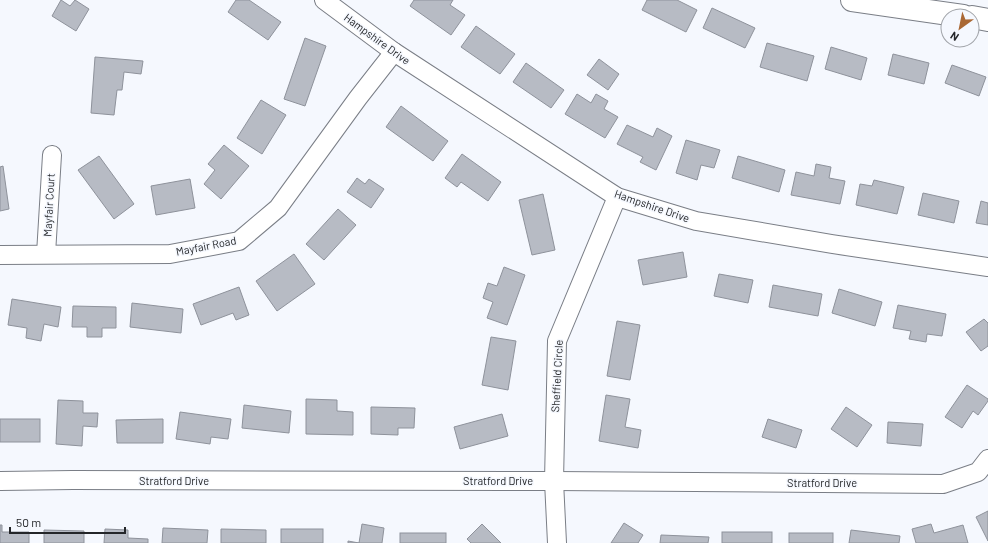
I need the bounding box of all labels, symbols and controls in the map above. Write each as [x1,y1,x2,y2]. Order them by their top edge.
north arrow [940,8,980,48]
street label: Hampshire Drive [342,10,413,67]
text: N [948,29,961,44]
street label: Mayfair Court [40,173,57,237]
street label: Hampshire Drive [613,187,692,225]
street label: Mayfair Road [175,233,237,258]
street label: Sheffield Circle [548,339,565,413]
street label: Stratford Drive [139,474,209,487]
street label: Stratford Drive [463,474,533,487]
street label: Stratford Drive [787,476,857,489]
scale bar [10,509,125,535]
text: 50 m [16,515,41,529]

